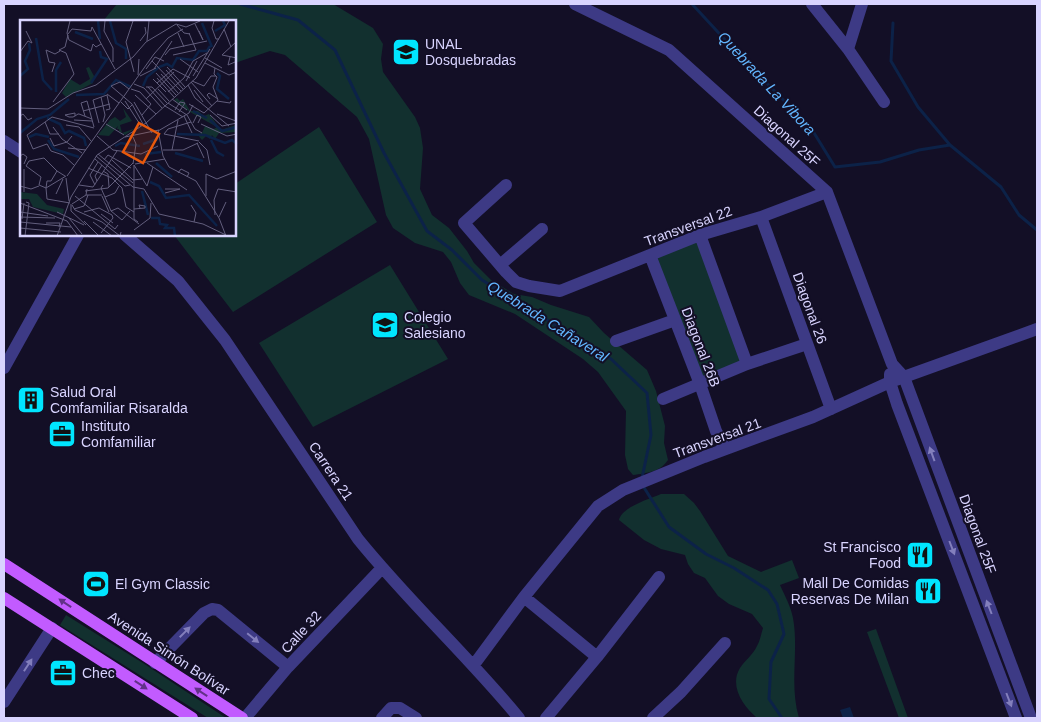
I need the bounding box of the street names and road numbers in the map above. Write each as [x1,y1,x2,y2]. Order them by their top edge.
street label: Diagonal 25F [751,102,823,170]
street label: Transversal 22 [642,203,734,249]
street label: Diagonal 26 [790,270,830,346]
street label: Diagonal 26B [678,305,724,389]
street label: Transversal 21 [671,415,763,461]
street label: Carrera 21 [306,439,356,503]
street label: Diagonal 25F [956,492,1000,576]
street label: Avenida Simón Bolívar [105,608,233,698]
street label: Calle 32 [278,608,325,656]

